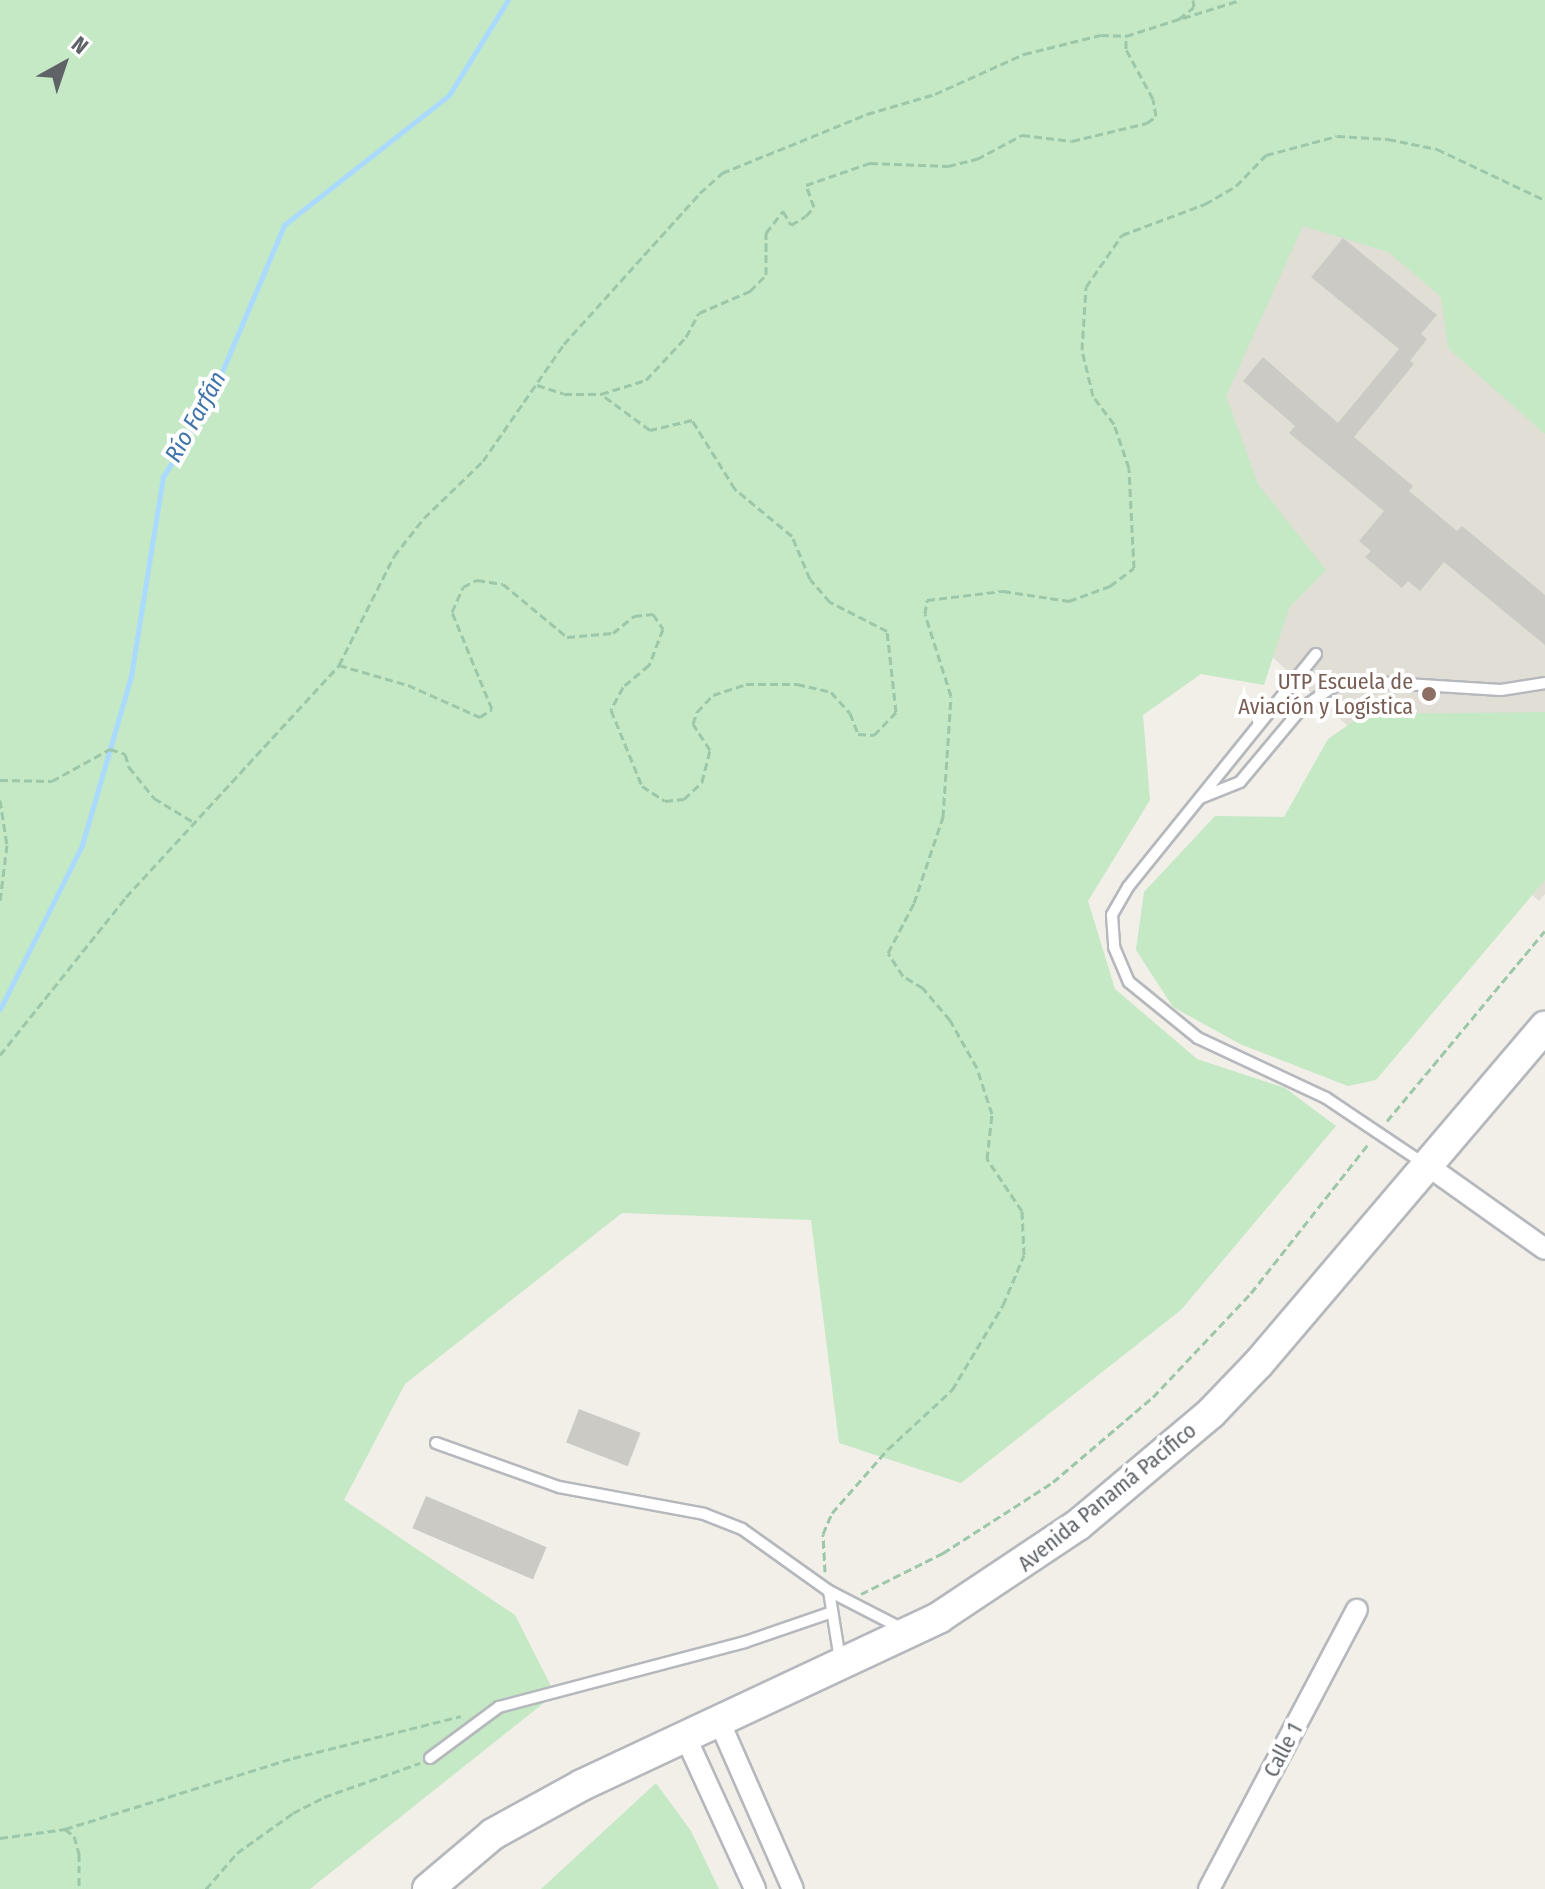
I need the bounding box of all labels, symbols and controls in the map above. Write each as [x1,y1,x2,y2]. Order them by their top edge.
north arrow [24,24,104,104]
text: N [66,31,93,60]
water label: Río Farfán [159,367,233,467]
place label: UTP Escuela de Aviación y Logística [1238,668,1413,720]
marker: UTP Escuela de Aviación y Logística [1420,685,1438,703]
street label: Avenida Panamá Pacífico [1013,1417,1201,1577]
street label: Calle 1 [1258,1718,1308,1782]

